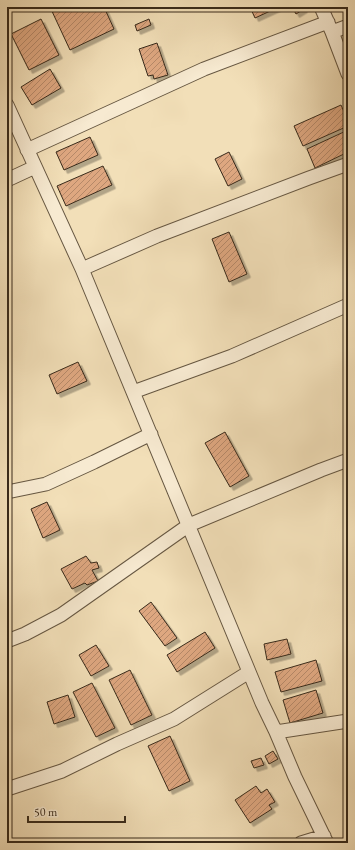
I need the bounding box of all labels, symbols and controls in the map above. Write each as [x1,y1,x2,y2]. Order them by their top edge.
scale bar [28,798,125,824]
text: 50 m [34,804,58,820]

